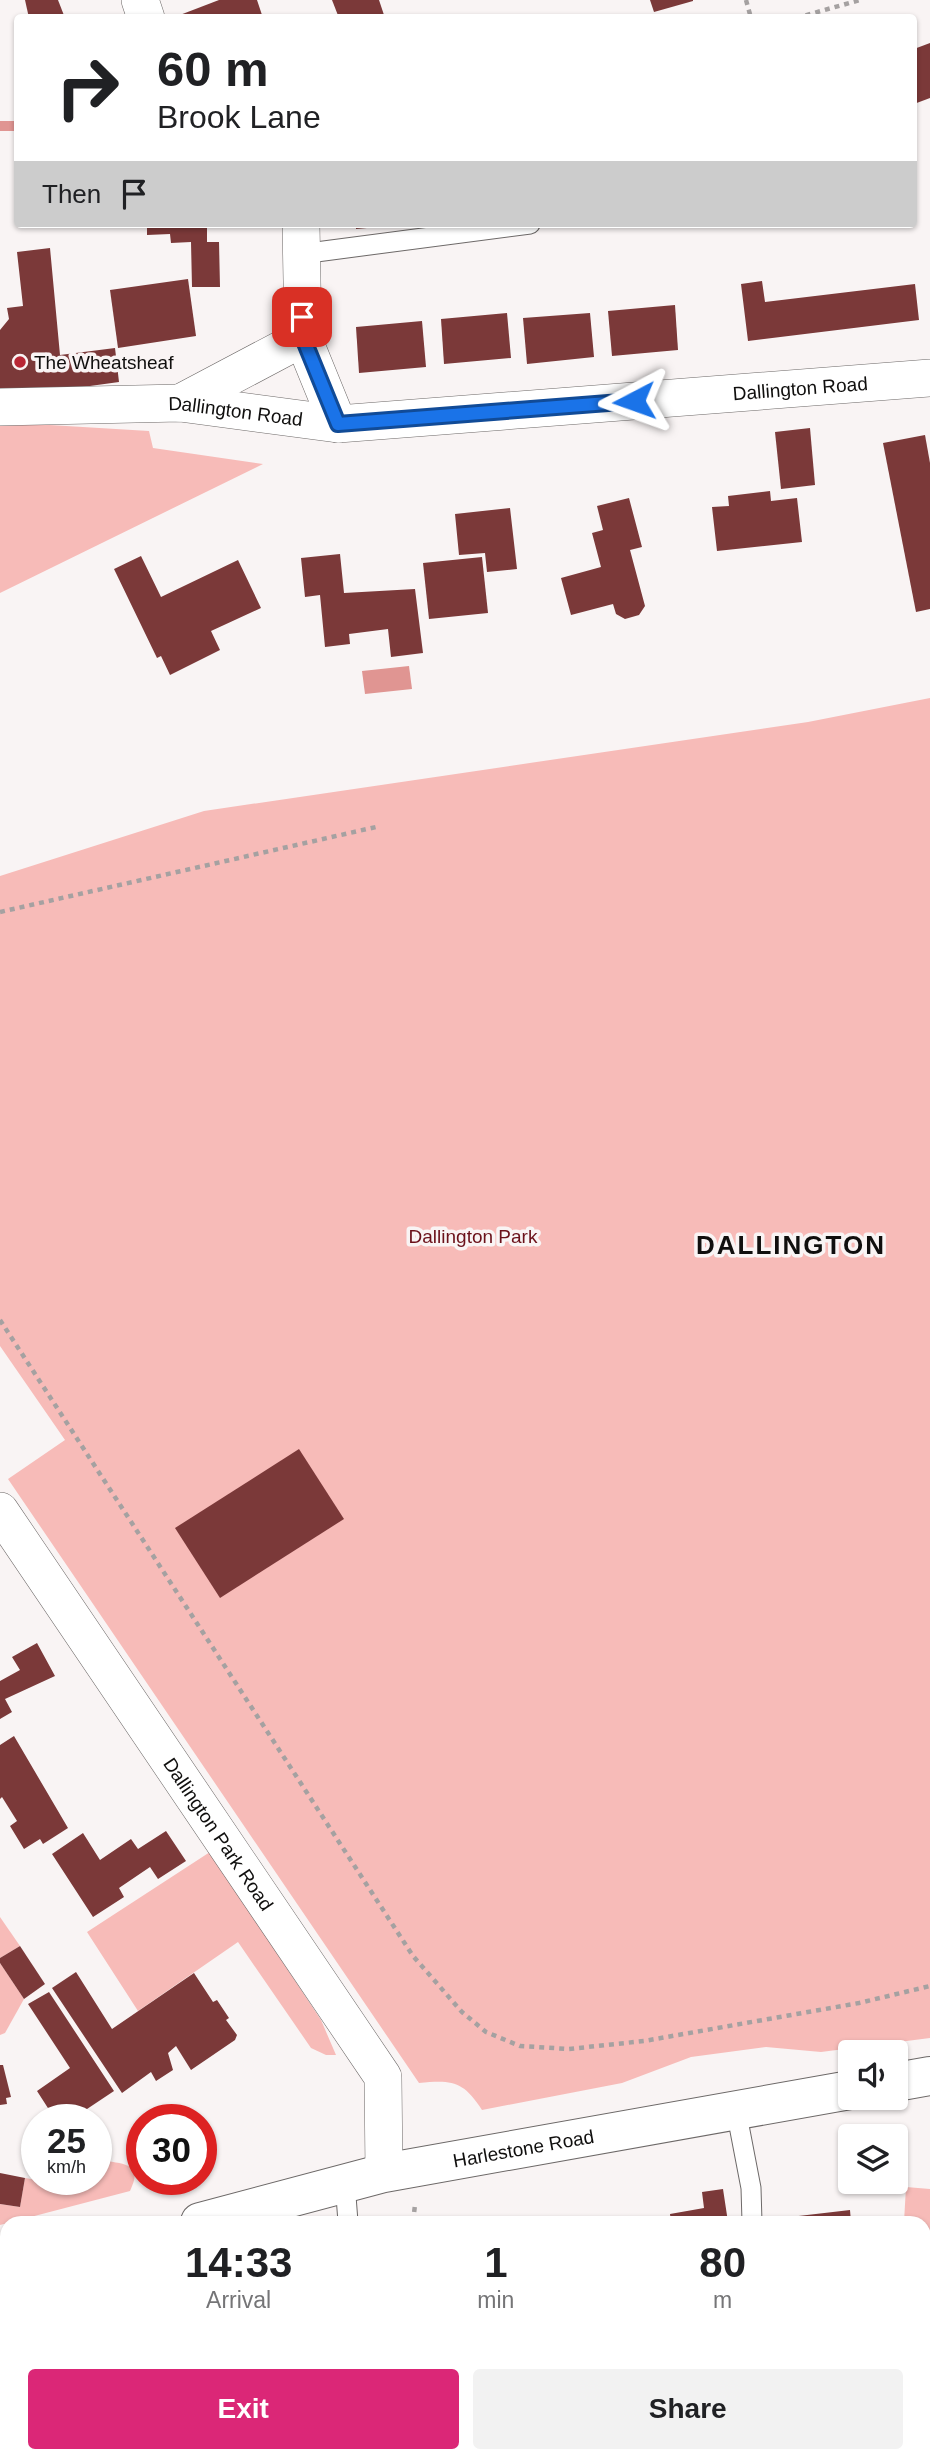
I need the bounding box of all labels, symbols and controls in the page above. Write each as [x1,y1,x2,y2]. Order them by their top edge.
icon: right [42,42,133,133]
text: 60 m [157,42,269,96]
text: Brook Lane [157,99,321,135]
icon: arrive [115,175,153,213]
text: Then [42,179,101,209]
pin [272,287,332,347]
icon: arrive [283,298,321,336]
place label: The Wheatsheaf [34,352,174,373]
marker: The Wheatsheaf [12,354,28,370]
position arrow [597,364,671,438]
street label: Dallington Road [732,373,869,404]
street label: Dallington Road [168,393,304,430]
park label: Dallington Park [409,1226,538,1247]
district label: DALLINGTON [696,1230,886,1260]
street label: Dallington Park Road [159,1754,277,1915]
map controls [838,2040,908,2194]
button: sound [838,2040,908,2110]
speed limit sign: 30 [126,2104,217,2195]
text: 25 [47,2121,86,2160]
button: layers [838,2124,908,2194]
street label: Harlestone Road [451,2126,596,2172]
text: km/h [47,2157,86,2177]
text: 14:33 [185,2239,292,2286]
text: 1 [484,2239,508,2286]
text: 80 [699,2239,746,2286]
text: Arrival [206,2287,271,2313]
text: min [477,2287,514,2313]
text: m [713,2287,732,2313]
button: Exit [28,2369,459,2449]
button: Share [473,2369,903,2449]

